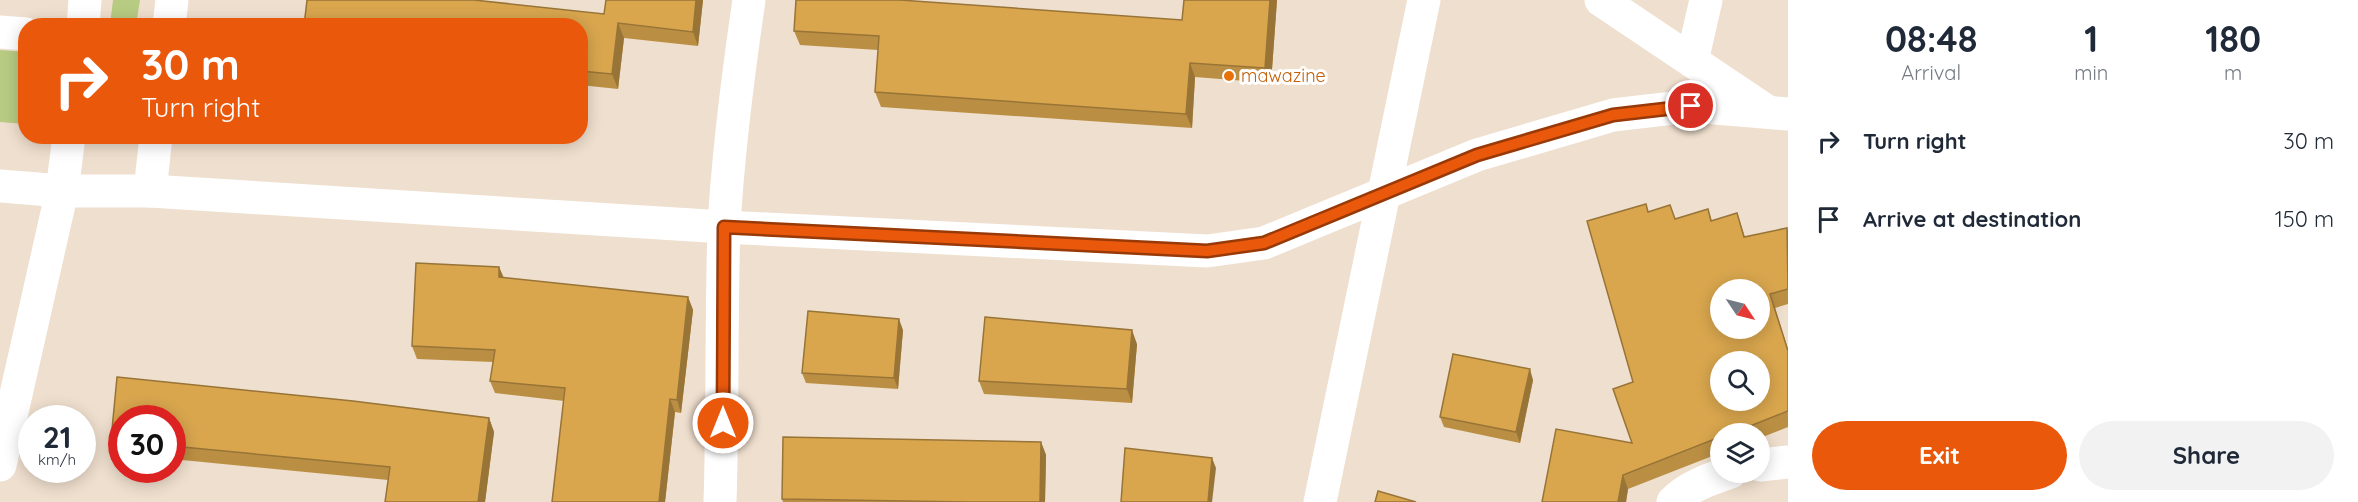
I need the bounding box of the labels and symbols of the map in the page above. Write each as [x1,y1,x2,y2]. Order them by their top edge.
place label: mawazine [1241,64,1326,87]
marker: mawazine [1222,69,1236,83]
pin [1665,80,1716,131]
north arrow [1710,279,1770,339]
position arrow [691,391,755,455]
speed limit sign: 30 [108,405,186,483]

